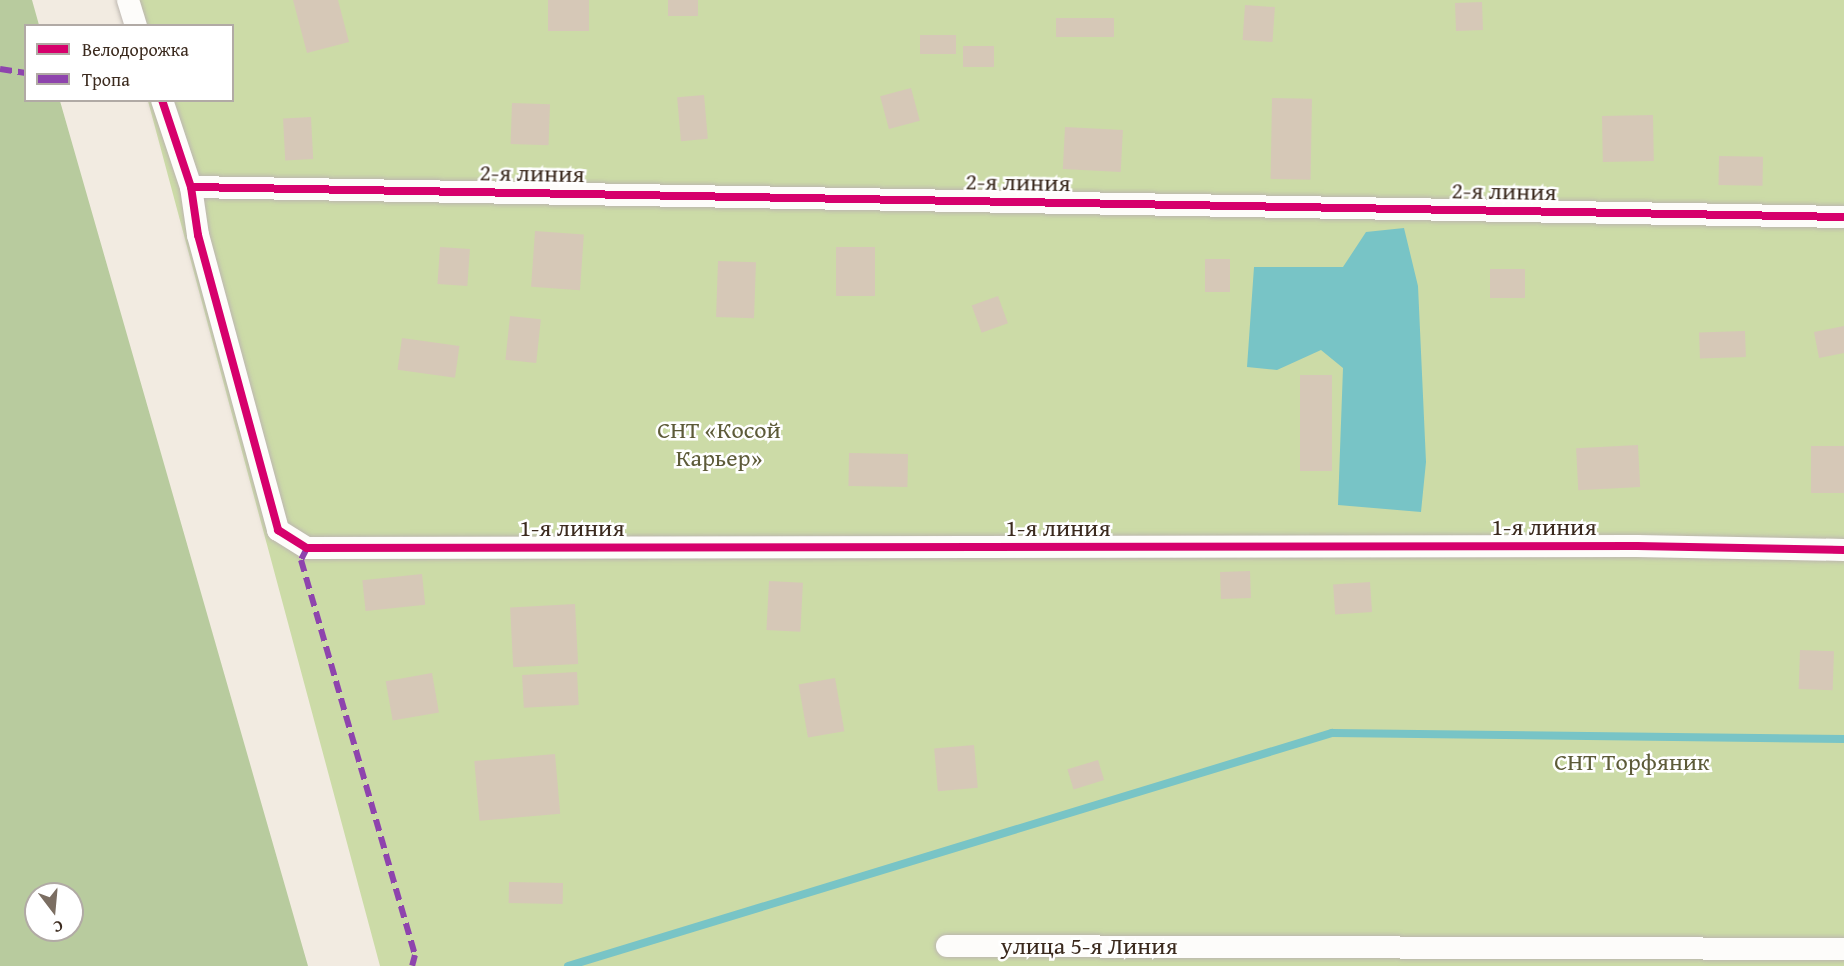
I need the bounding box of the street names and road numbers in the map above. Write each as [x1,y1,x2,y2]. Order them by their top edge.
street label: 2-я линия [479,158,585,188]
street label: 2-я линия [965,167,1071,197]
street label: 2-я линия [1451,176,1557,206]
street label: 1-я линия [1491,513,1597,541]
street label: 1-я линия [519,514,625,542]
street label: 1-я линия [1005,514,1111,542]
street label: улица 5-я Линия [1000,932,1178,960]

